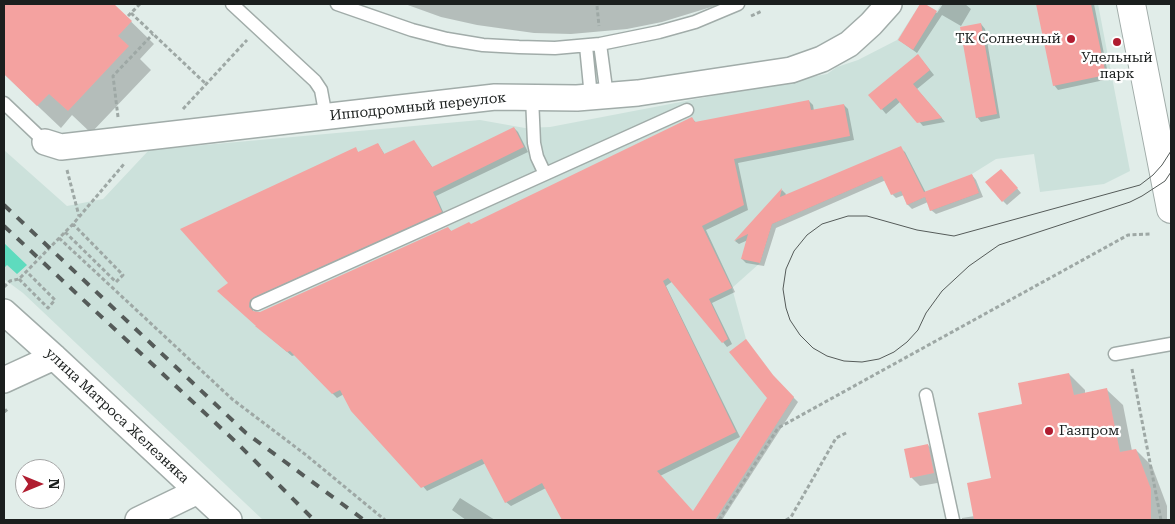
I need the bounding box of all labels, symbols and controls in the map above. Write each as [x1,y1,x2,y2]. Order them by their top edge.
place label: ТК Солнечный [955,31,1061,47]
marker: ТК Солнечный [1065,33,1077,45]
marker: Удельный парк [1111,36,1123,48]
place label: Удельный парк [1081,50,1153,82]
street label: Ипподромный переулок [329,89,507,125]
street label: улица Матроса Железняка [42,345,192,487]
place label: Газпром [1059,423,1119,439]
marker: Газпром [1043,425,1055,437]
north arrow [15,459,65,509]
text: N [46,479,62,489]

